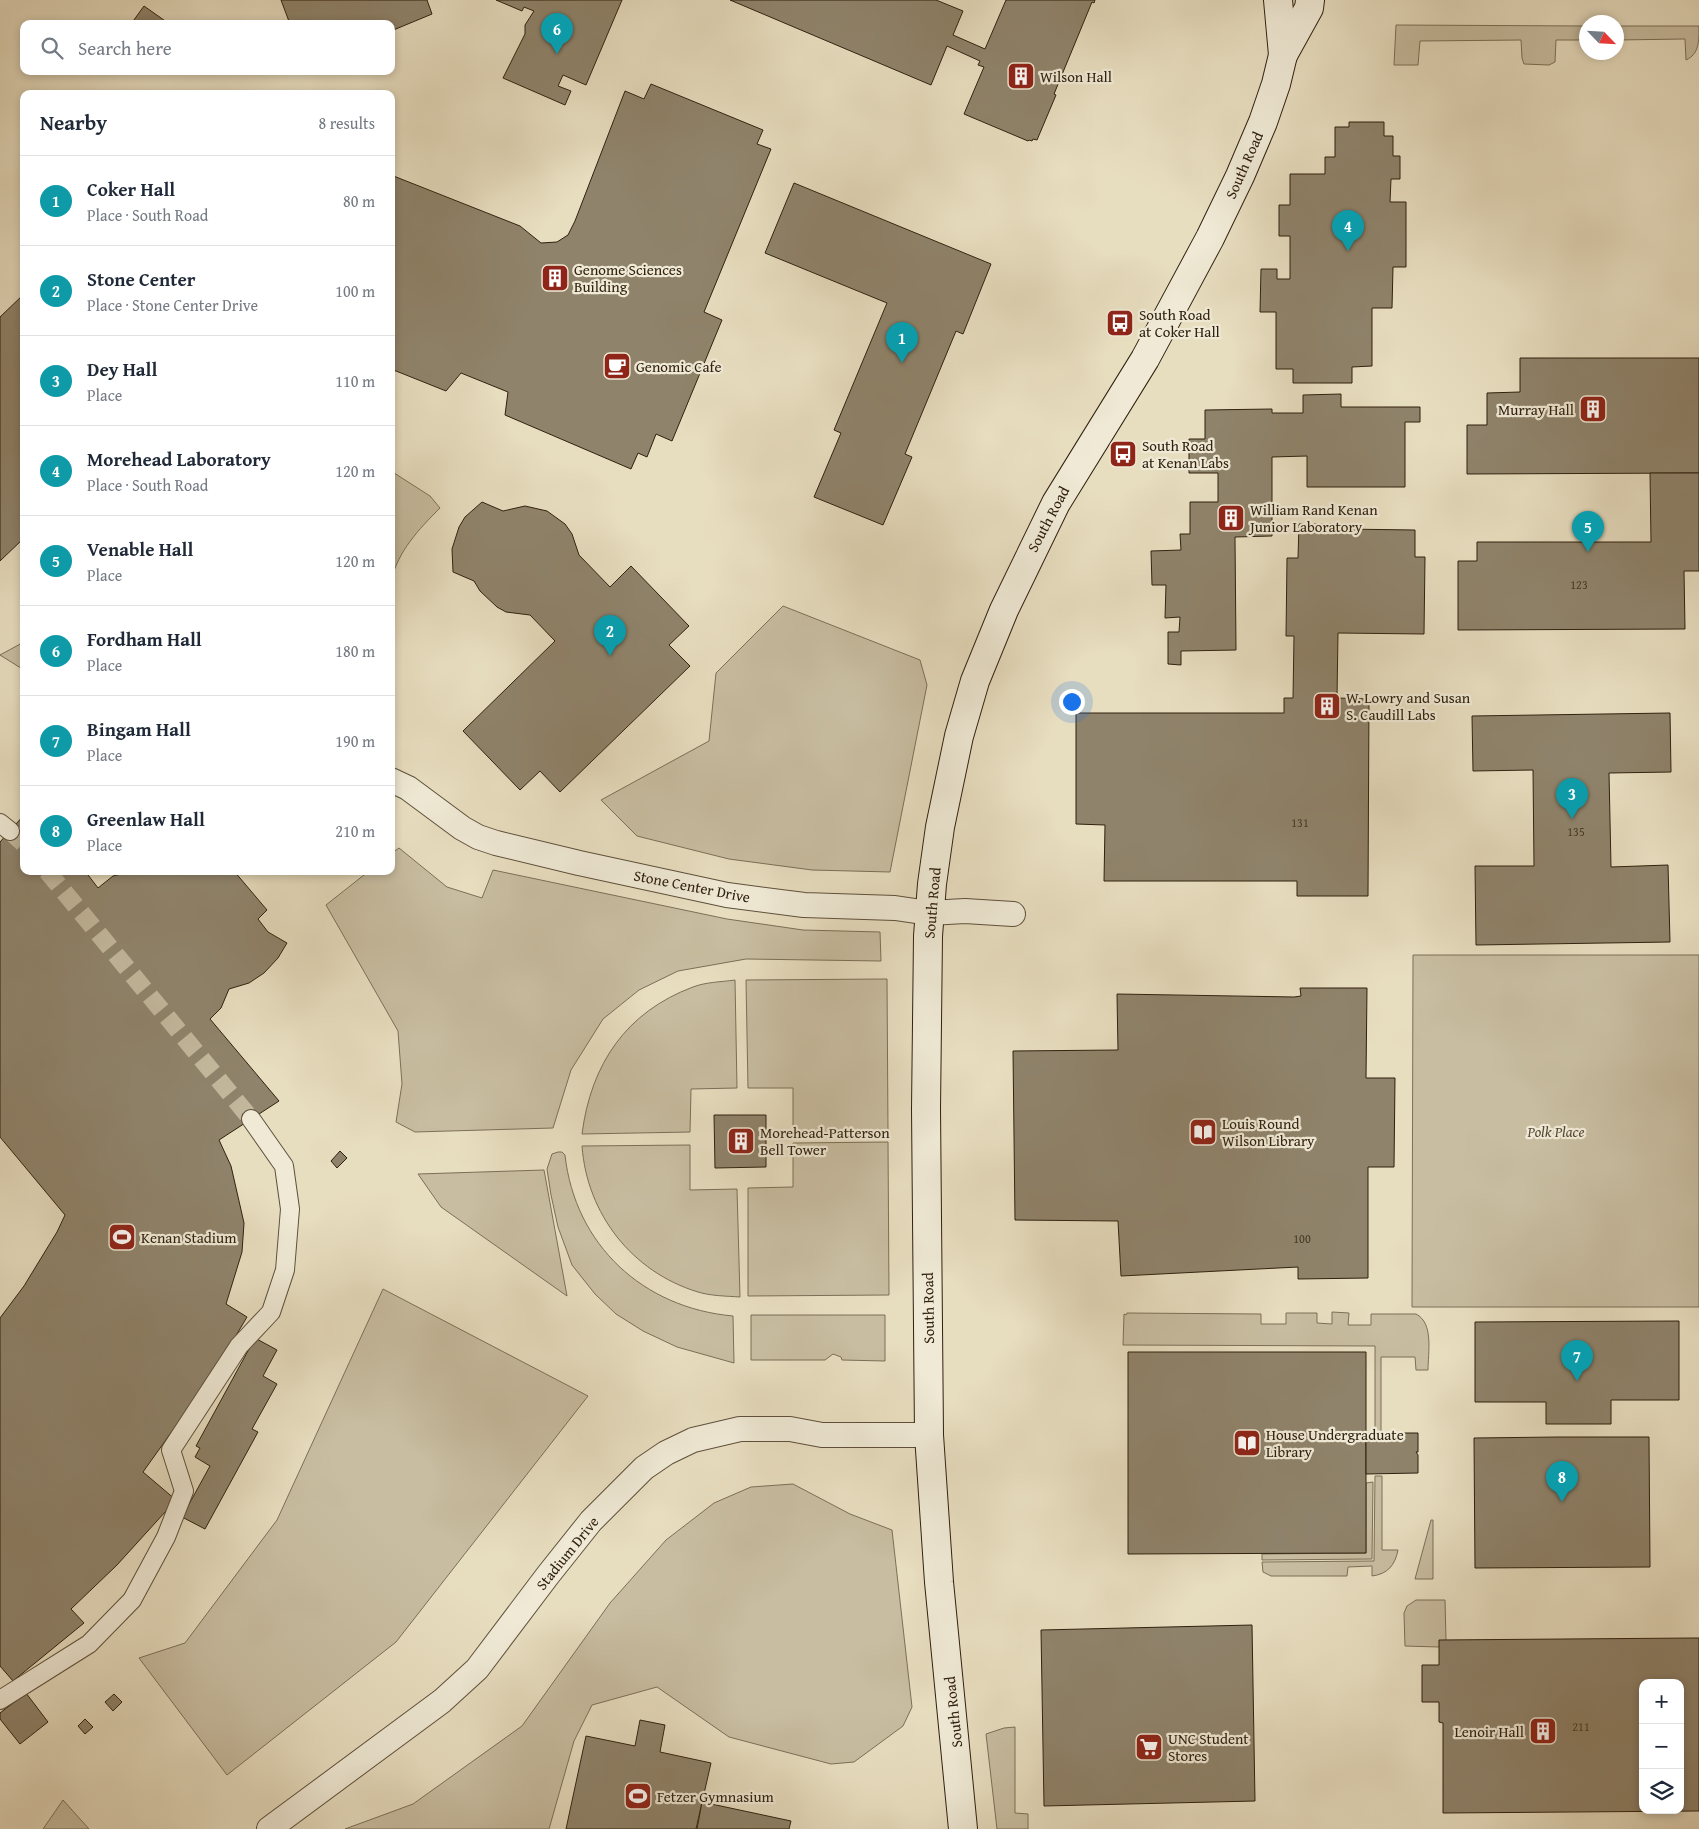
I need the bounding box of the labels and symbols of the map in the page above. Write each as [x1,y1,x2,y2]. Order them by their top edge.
pin: 6 [541,13,573,54]
north arrow [1579,15,1624,60]
building icon: Wilson Hall [1006,61,1036,91]
place label: Wilson Hall [1040,66,1112,87]
street label: South Road [1220,128,1268,202]
pin: 4 [1332,210,1364,251]
place label: Genome Sciences Building [574,259,682,297]
building icon: Genome Sciences Building [540,263,570,293]
place label: South Road at Coker Hall [1139,304,1220,342]
bus stop icon: South Road at Coker Hall [1105,308,1135,338]
pin: 1 [886,322,918,363]
cafe icon: Genomic Cafe [602,351,632,381]
place label: Genomic Cafe [636,356,721,377]
building icon: Murray Hall [1578,394,1608,424]
place label: Murray Hall [1498,399,1574,420]
place label: South Road at Kenan Labs [1142,435,1229,473]
bus stop icon: South Road at Kenan Labs [1108,439,1138,469]
street label: South Road [1022,483,1074,555]
place label: William Rand Kenan Junior Laboratory [1248,499,1378,537]
building icon: William Rand Kenan Junior Laboratory [1216,503,1246,533]
pin: 5 [1572,511,1604,552]
house number: 123 [1570,576,1588,593]
pin: 2 [594,615,626,656]
place label: W. Lowry and Susan S. Caudill Labs [1346,687,1471,725]
your location [1059,689,1085,715]
building icon: W. Lowry and Susan S. Caudill Labs [1312,691,1342,721]
pin: 3 [1556,778,1588,819]
house number: 131 [1291,814,1309,831]
house number: 135 [1567,823,1585,840]
street label: Stone Center Drive [632,864,752,908]
street label: South Road [918,866,946,940]
place label: Louis Round Wilson Library [1222,1113,1315,1151]
library icon: Louis Round Wilson Library [1188,1117,1218,1147]
park label: Polk Place [1526,1121,1585,1142]
place label: Morehead-Patterson Bell Tower [760,1122,890,1160]
building icon: Morehead-Patterson Bell Tower [726,1126,756,1156]
sports icon: Kenan Stadium [107,1222,137,1252]
place label: Kenan Stadium [141,1227,237,1248]
house number: 100 [1293,1230,1311,1247]
street label: South Road [917,1272,939,1344]
pin: 7 [1561,1340,1593,1381]
place label: House Undergraduate Library [1266,1424,1404,1462]
library icon: House Undergraduate Library [1232,1428,1262,1458]
pin: 8 [1546,1461,1578,1502]
street label: Stadium Drive [531,1512,603,1594]
street label: South Road [939,1675,967,1749]
building icon: Lenoir Hall [1528,1716,1558,1746]
house number: 211 [1572,1718,1590,1735]
place label: Lenoir Hall [1454,1721,1524,1742]
place label: UNC Student Stores [1168,1728,1249,1766]
supermarket icon: UNC Student Stores [1134,1732,1164,1762]
sports icon: Fetzer Gymnasium [623,1781,653,1811]
place label: Fetzer Gymnasium [657,1786,775,1807]

